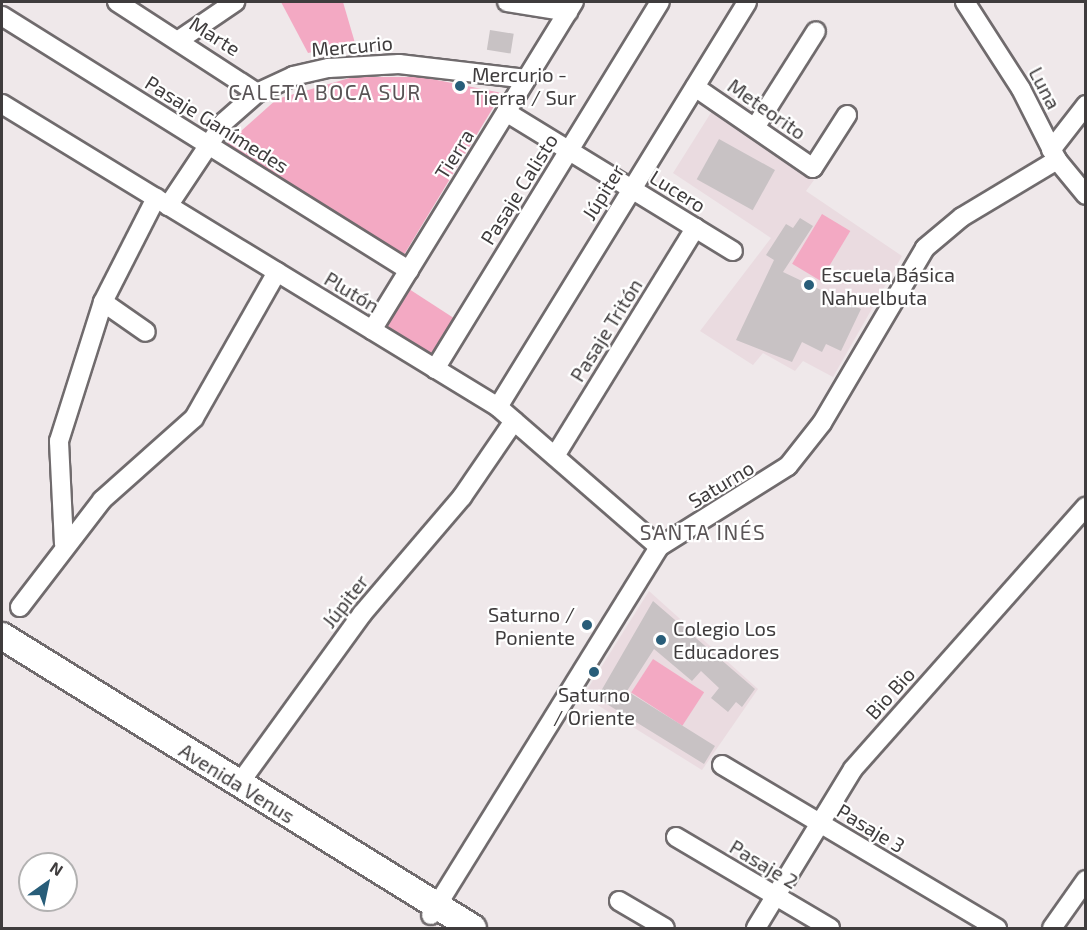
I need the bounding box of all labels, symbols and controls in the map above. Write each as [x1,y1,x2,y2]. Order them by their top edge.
street label: Marte [185,11,245,61]
street label: Mercurio [310,30,394,62]
place label: Mercurio - Tierra / Sur [472,62,576,109]
street label: Luna [1024,63,1066,113]
street label: Pasaje Ganímedes [141,70,293,178]
street label: Meteorito [723,73,811,145]
district label: CALETA BOCA SUR [228,79,422,105]
marker: Mercurio - Tierra / Sur [453,79,467,93]
street label: Tierra [429,125,479,183]
street label: Pasaje Calisto [475,129,563,249]
street label: Júpiter [577,160,629,224]
street label: Lucero [646,165,710,217]
place label: Escuela Básica Nahuelbuta [821,262,955,309]
street label: Plutón [320,266,384,318]
street label: Pasaje Tritón [565,274,647,386]
marker: Escuela Básica Nahuelbuta [802,278,816,292]
street label: Saturno [684,455,758,513]
district label: SANTA INÉS [639,519,767,545]
street label: Júpiter [317,570,373,632]
place label: Saturno / Poniente [488,602,575,649]
place label: Colegio Los Educadores [673,616,779,663]
marker: Saturno / Poniente [580,618,594,632]
marker: Colegio Los Educadores [654,633,668,647]
street label: Bio Bio [860,662,920,724]
marker: Saturno / Oriente [587,665,601,679]
place label: Saturno / Oriente [553,682,635,729]
street label: Avenida Venus [175,738,299,828]
street label: Pasaje 3 [833,798,909,858]
street label: Pasaje 2 [726,834,802,894]
north arrow [18,852,78,912]
text: N [47,857,67,879]

